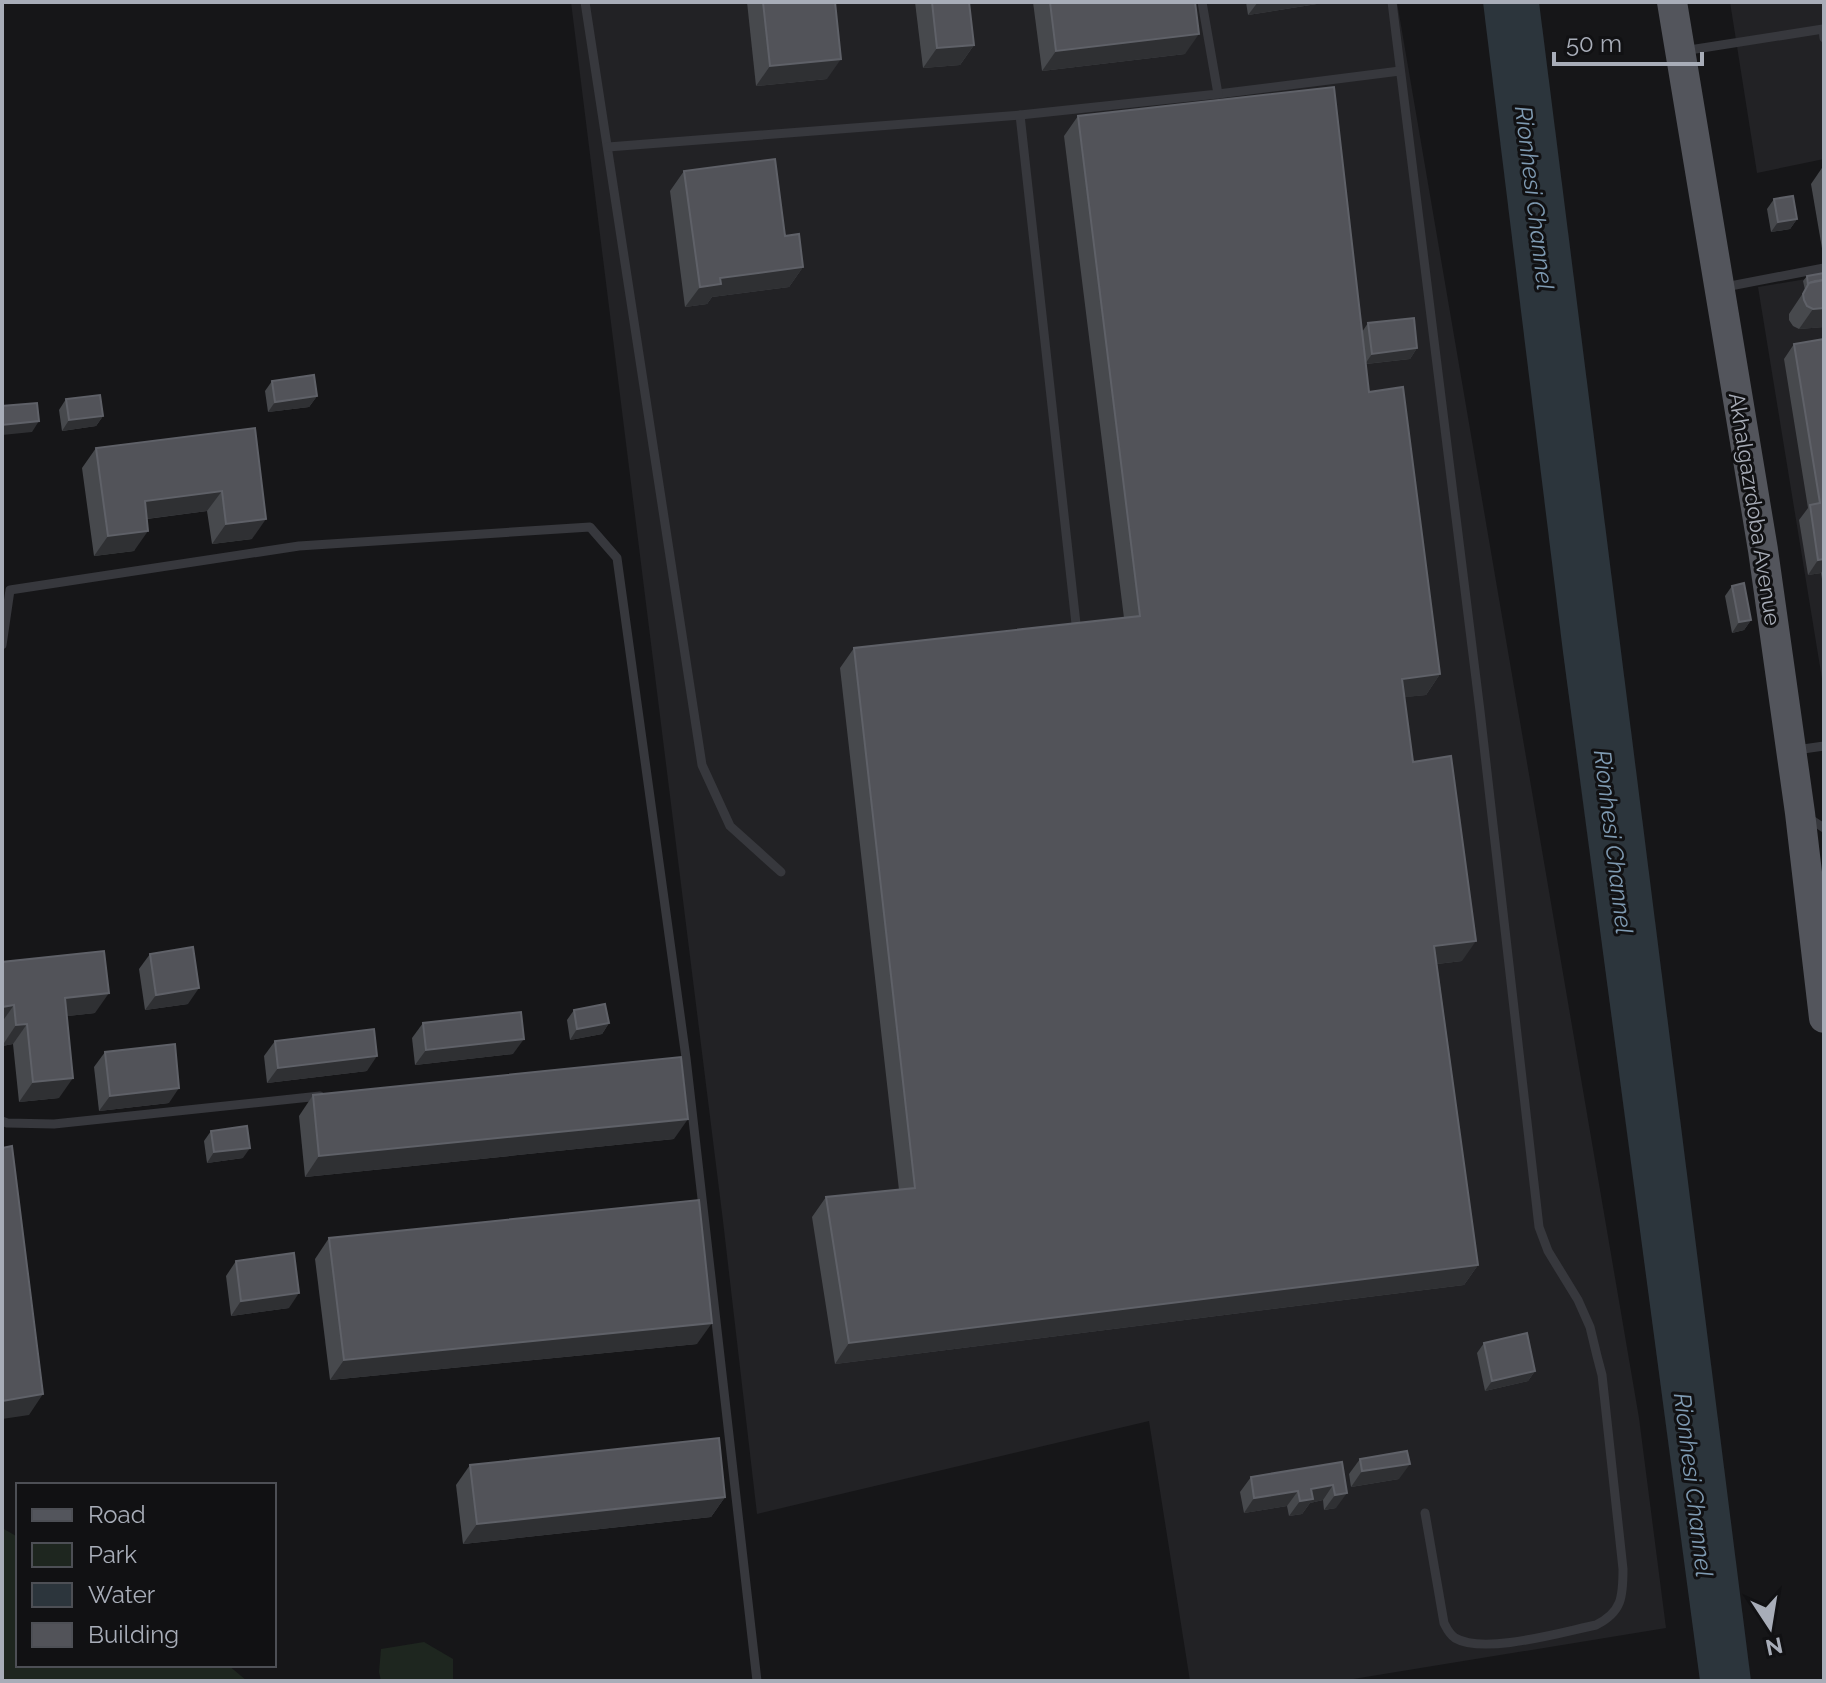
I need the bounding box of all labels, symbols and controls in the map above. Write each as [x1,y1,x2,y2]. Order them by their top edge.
scale bar [1554,16,1702,66]
text: 50 m [1566,29,1622,58]
water label: Rionhesi Channel [1509,104,1560,292]
street label: Akhalgazrdoba Avenue [1724,391,1786,627]
water label: Rionhesi Channel [1588,748,1639,936]
water label: Rionhesi Channel [1668,1391,1719,1579]
legend [16,1483,276,1667]
text: Road [88,1500,146,1529]
text: Park [88,1540,137,1569]
text: Water [88,1580,156,1609]
north arrow [1730,1587,1810,1667]
text: Building [88,1620,179,1649]
text: N [1763,1632,1785,1661]

